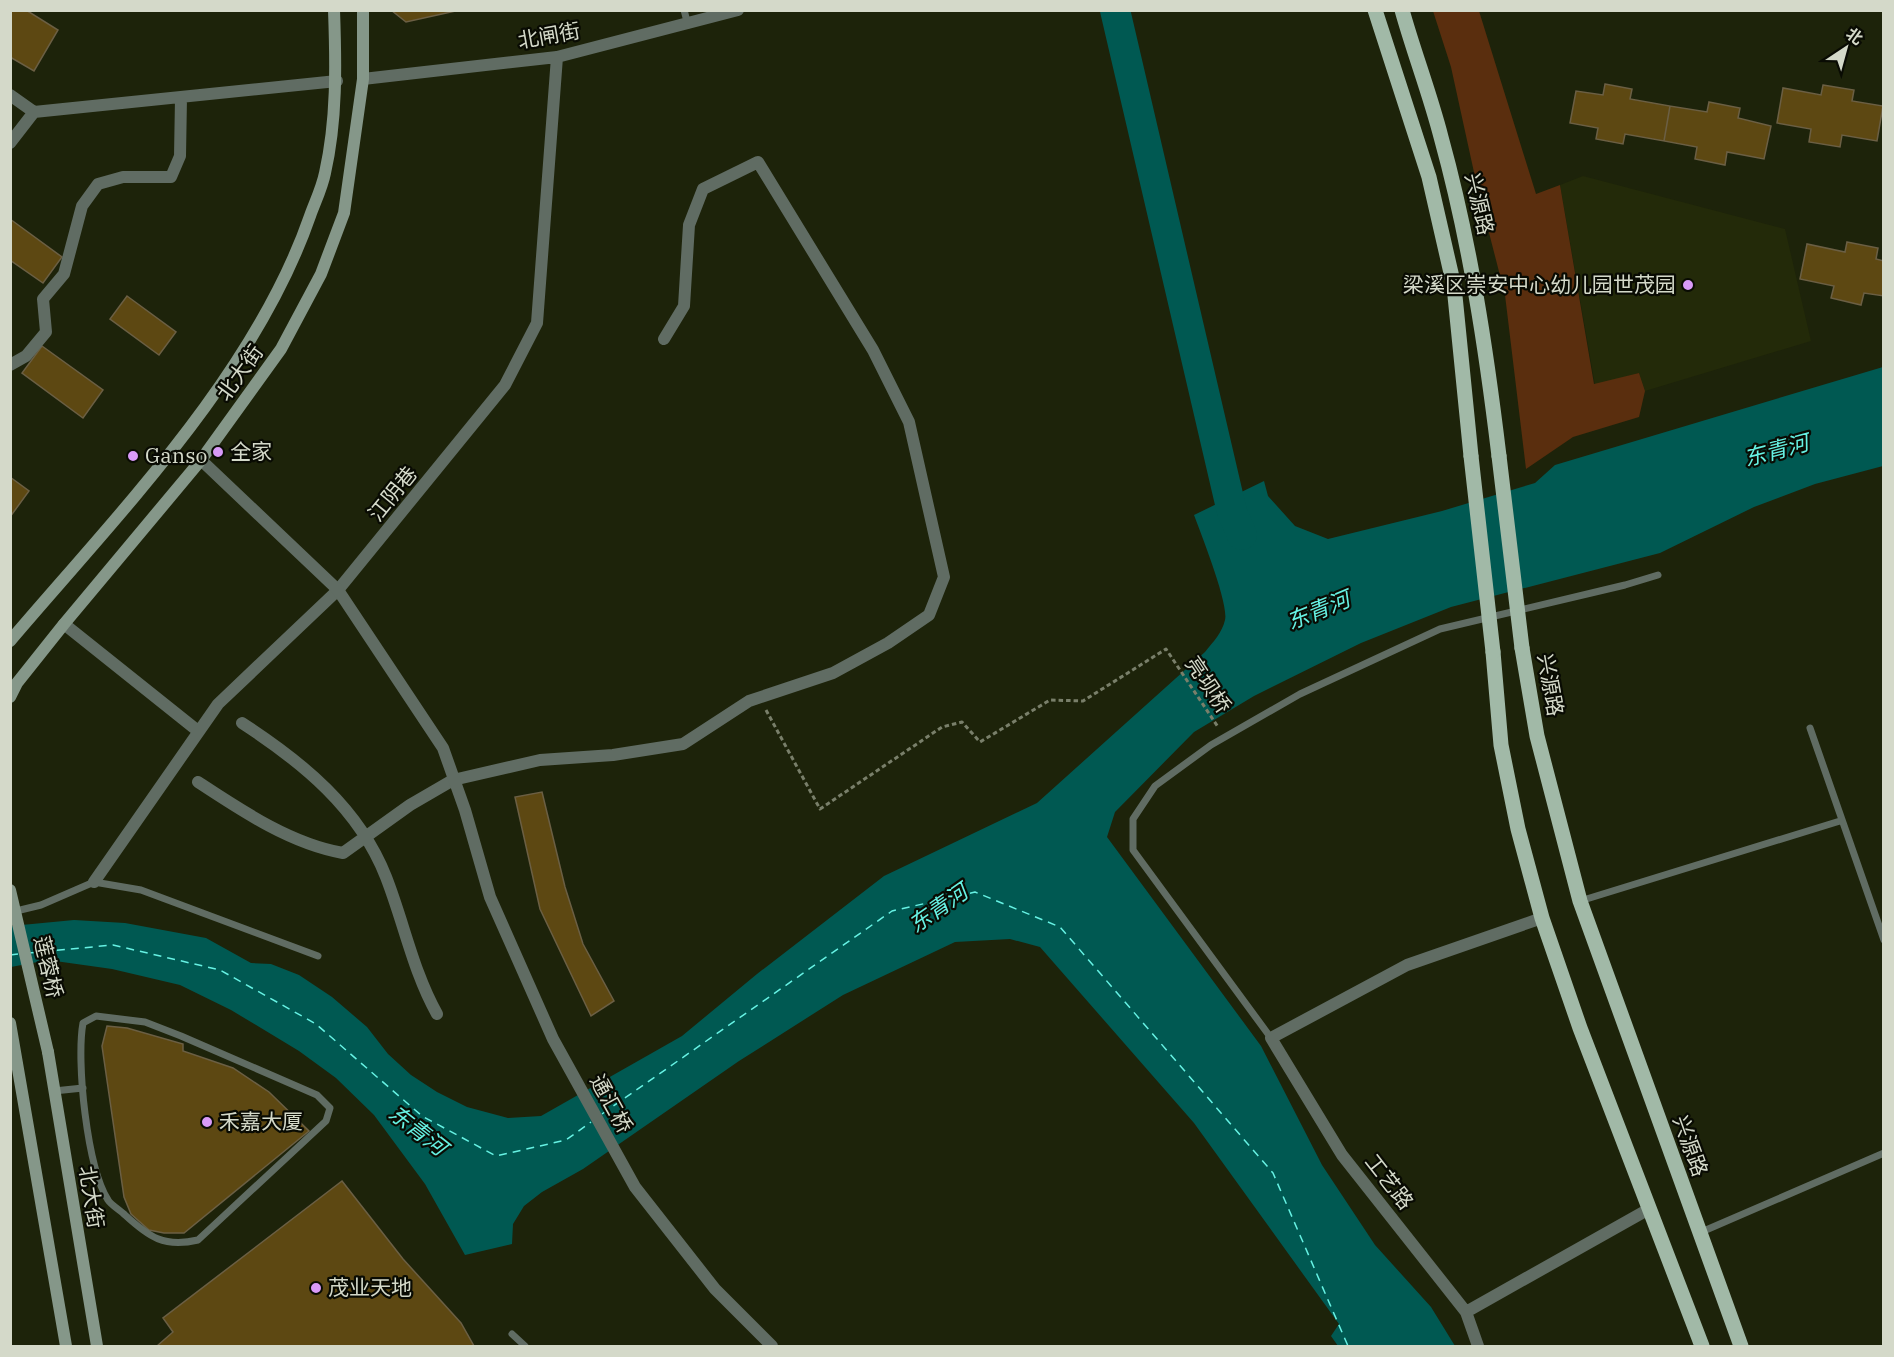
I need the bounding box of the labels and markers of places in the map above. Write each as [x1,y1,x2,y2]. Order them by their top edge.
place label: 梁溪区崇安中心幼儿园世茂园 [1403,270,1676,298]
marker: 梁溪区崇安中心幼儿园世茂园 [1681,278,1695,292]
place label: 全家 [230,437,272,465]
place label: Ganso [145,441,207,469]
marker: 全家 [211,445,225,459]
marker: Ganso [126,449,140,463]
place label: 禾嘉大厦 [219,1107,303,1135]
marker: 禾嘉大厦 [200,1115,214,1129]
place label: 茂业天地 [328,1273,412,1301]
marker: 茂业天地 [309,1281,323,1295]

